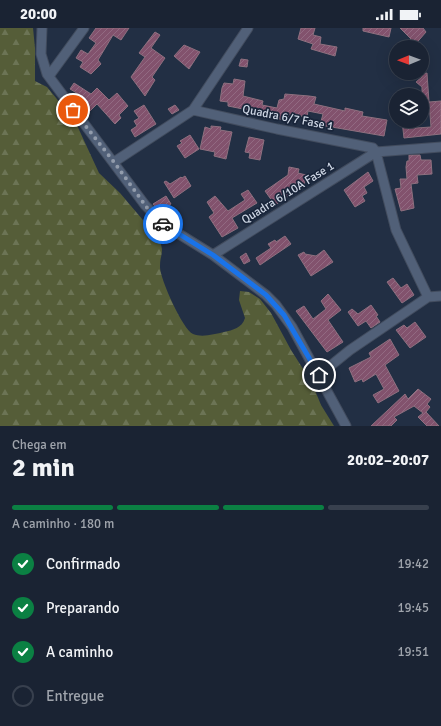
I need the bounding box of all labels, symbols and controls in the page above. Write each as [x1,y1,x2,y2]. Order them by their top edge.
text: 20:00 [20,5,57,23]
north arrow [389,40,429,80]
map controls [389,40,429,128]
button: layers [389,88,429,128]
pin [56,93,90,127]
icon: bag [62,99,84,121]
street label: Quadra 6/7 Fase 1 [241,102,335,134]
street label: Quadra 6/10A Fase 1 [239,158,337,228]
courier [143,204,183,244]
icon: car [152,213,174,235]
pin [302,358,336,392]
icon: home [308,364,330,386]
text: Chega em [12,437,67,453]
text: 20:02–20:07 [347,451,429,469]
text: 2 min [12,452,75,484]
text: A caminho · 180 m [12,516,114,532]
icon: check [12,553,34,575]
text: Confirmado [46,555,120,573]
text: 19:42 [397,556,429,572]
icon: check [12,597,34,619]
text: Preparando [46,599,120,617]
text: 19:45 [397,600,429,616]
icon: check [12,641,34,663]
text: A caminho [46,643,113,661]
text: 19:51 [397,644,429,660]
text: Entregue [46,687,104,705]

